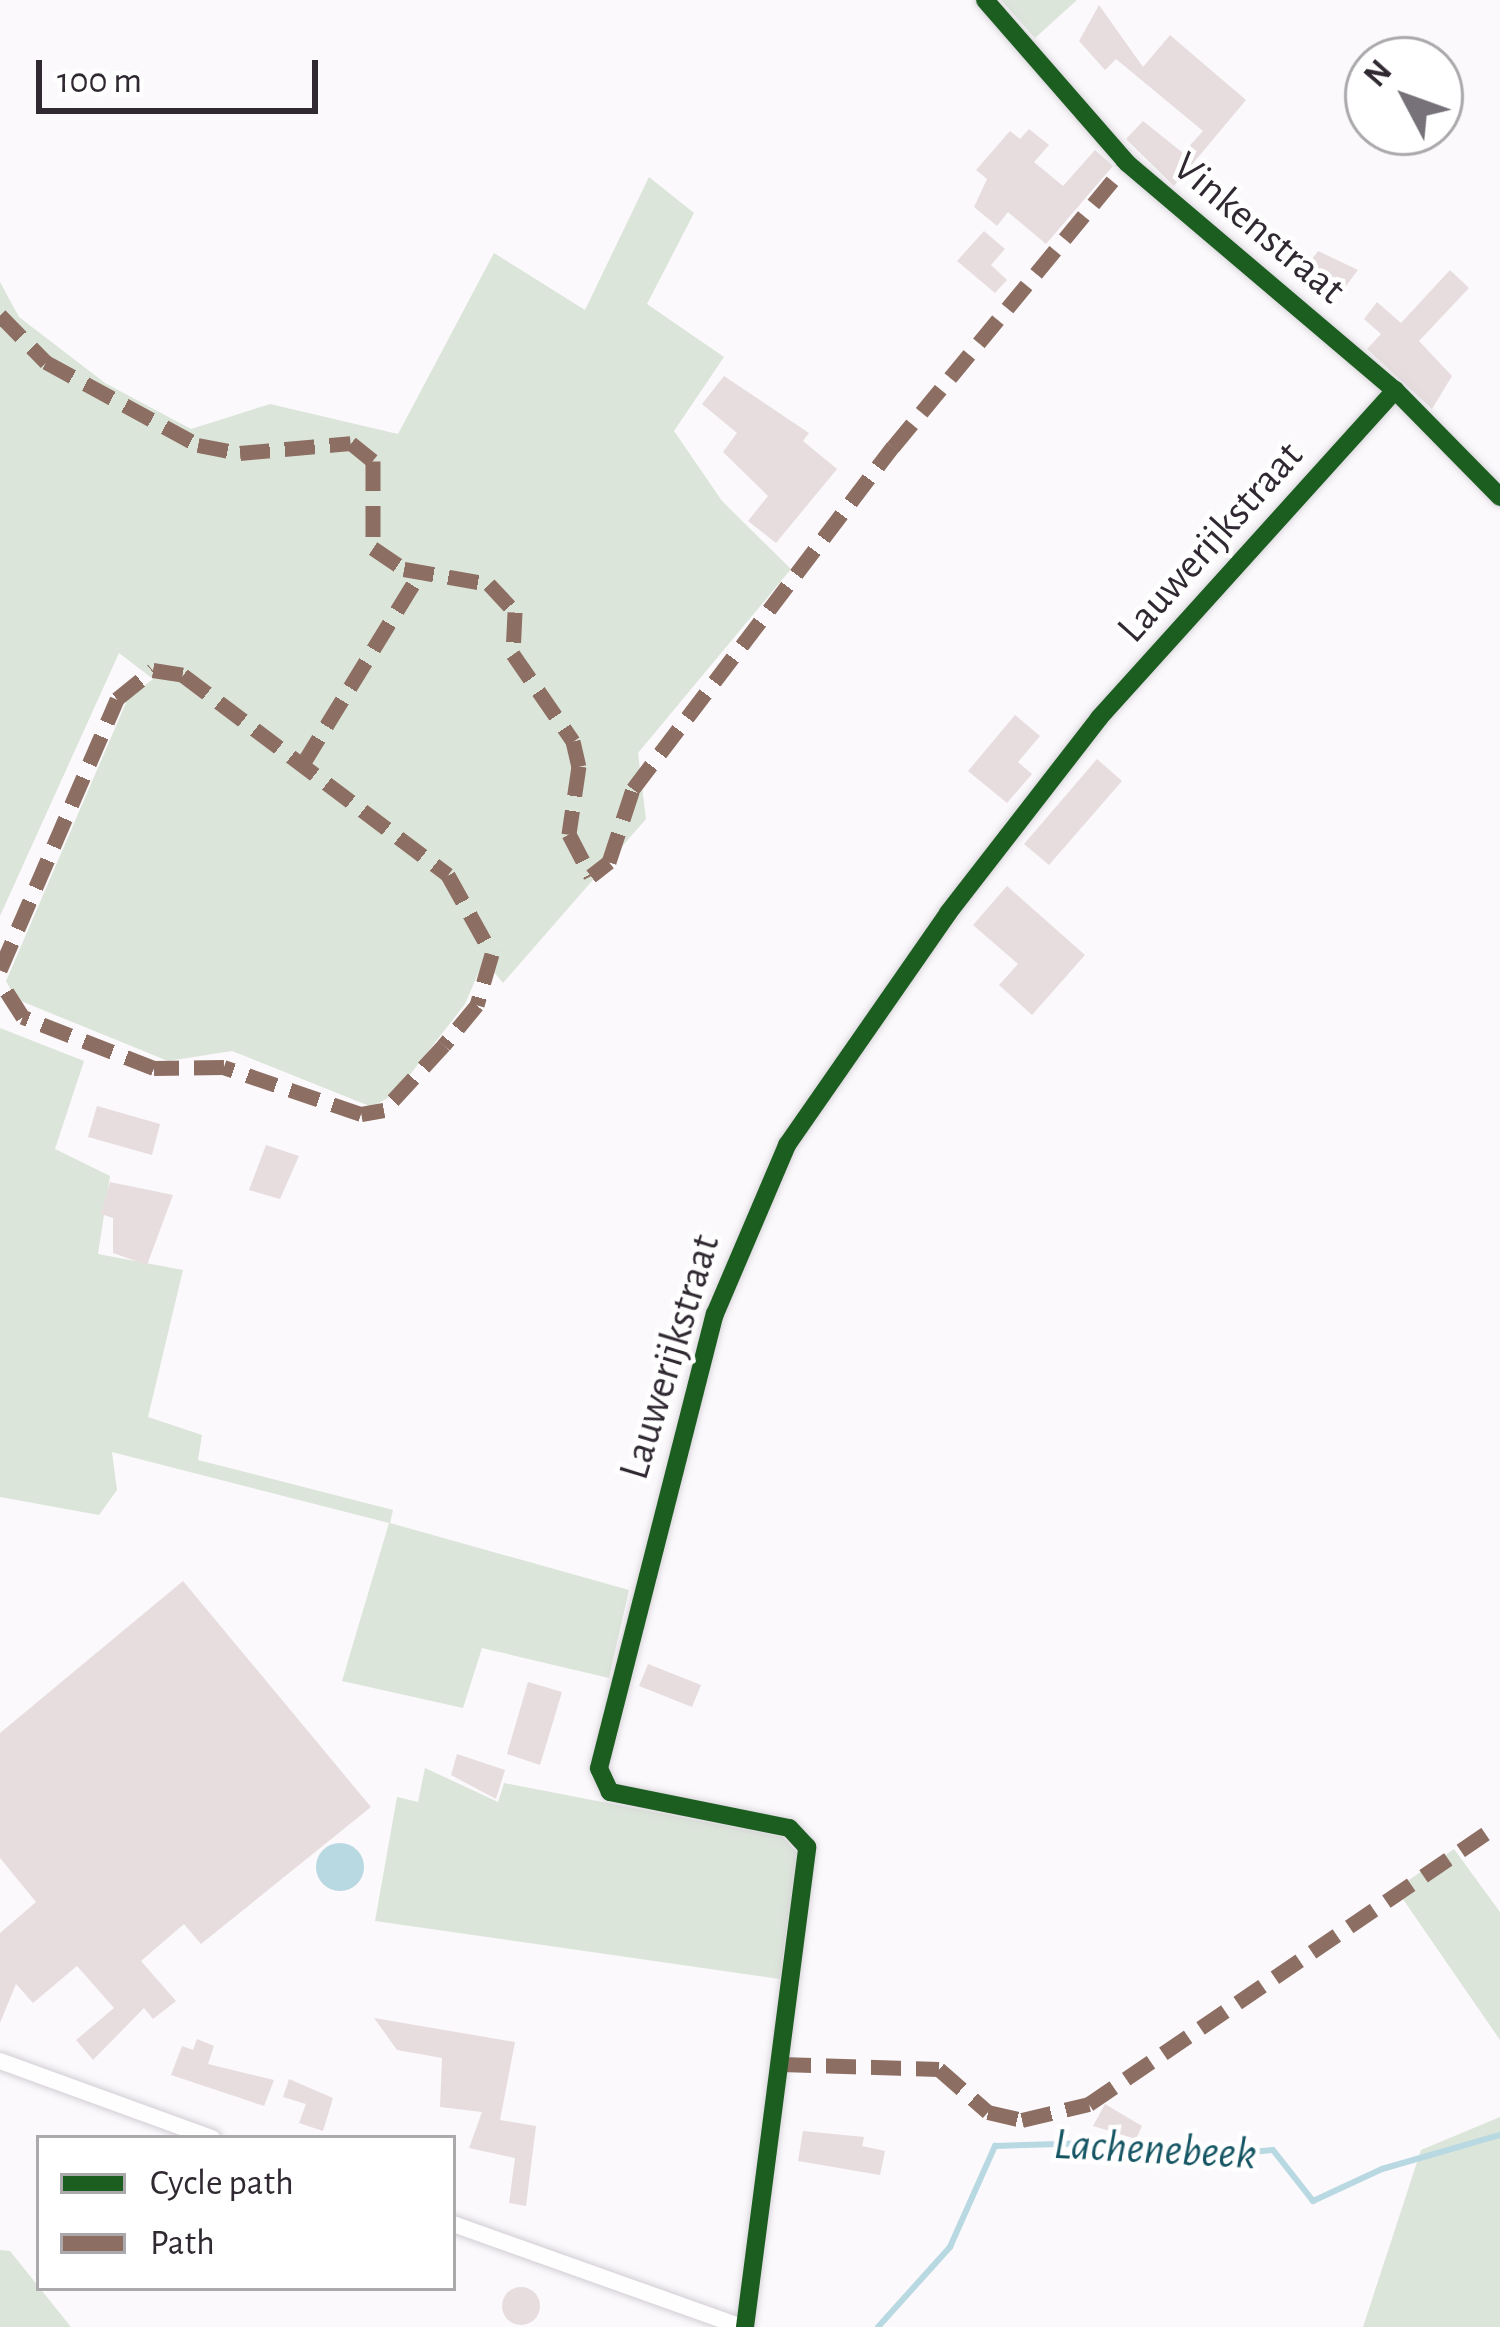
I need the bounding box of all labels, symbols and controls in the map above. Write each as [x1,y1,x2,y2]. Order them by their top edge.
scale bar [42,36,324,110]
north arrow [1344,36,1464,156]
text: N [1359,55,1399,94]
text: 100 m [57,63,142,99]
street label: Vinkenstraat [1163,141,1355,315]
street label: Lauwerijkstraat [1107,431,1313,653]
street label: Lauwerijkstraat [609,1229,731,1485]
water label: Lachenebeek [1052,2118,1258,2182]
legend [36,2135,456,2291]
text: Cycle path [150,2165,294,2201]
text: Path [150,2225,215,2261]

